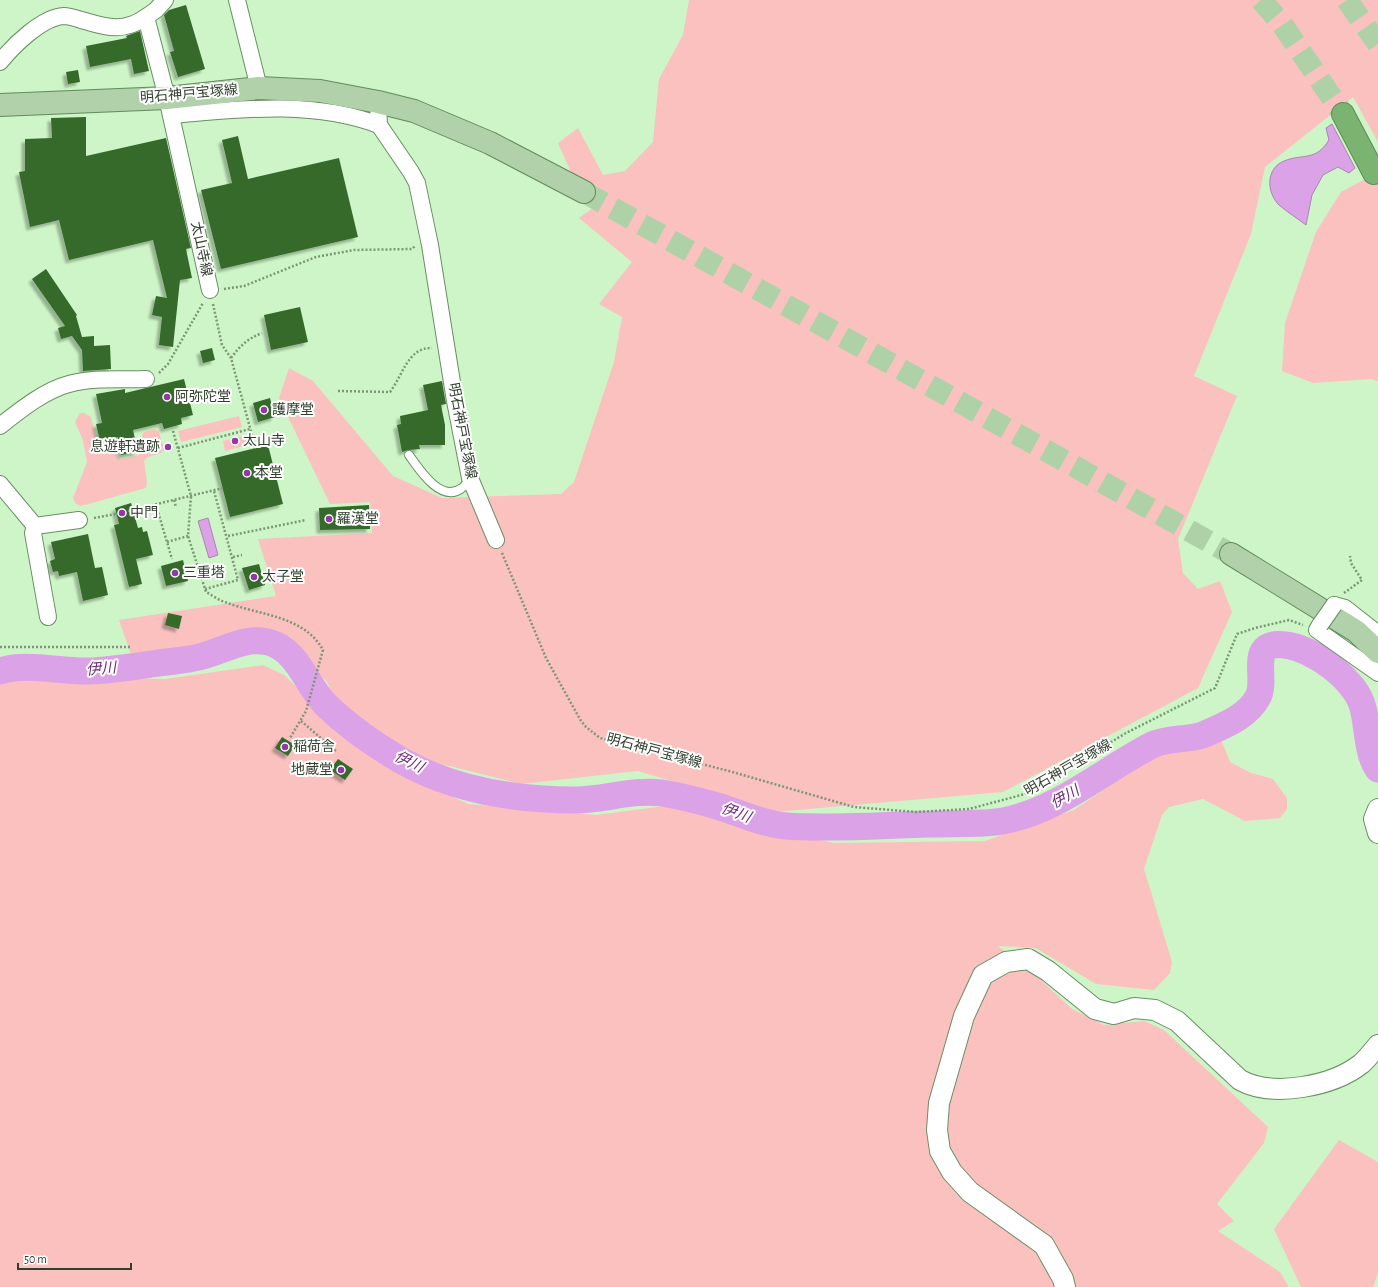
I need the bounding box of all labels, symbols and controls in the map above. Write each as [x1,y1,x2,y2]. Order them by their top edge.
street label: 明石神戸宝塚線 [139,82,238,105]
street label: 太山寺線 [188,220,215,278]
street label: 明石神戸宝塚線 [446,381,479,480]
place label: 阿弥陀堂 [175,389,231,404]
marker: 阿弥陀堂 [162,392,172,402]
place label: 護摩堂 [272,402,314,417]
marker: 護摩堂 [259,405,269,415]
place label: 太山寺 [243,433,285,448]
marker: 太山寺 [230,436,240,446]
place label: 息遊軒遺跡 [90,438,160,454]
marker: 息遊軒遺跡 [163,442,173,452]
place label: 本堂 [255,465,283,480]
marker: 本堂 [242,468,252,478]
place label: 中門 [130,505,158,520]
marker: 中門 [117,508,127,518]
place label: 羅漢堂 [337,511,379,526]
marker: 羅漢堂 [324,514,334,524]
place label: 三重塔 [183,565,225,580]
marker: 三重塔 [170,568,180,578]
place label: 太子堂 [262,569,304,584]
marker: 太子堂 [249,572,259,582]
water label: 伊川 [85,659,119,678]
street label: 明石神戸宝塚線 [605,731,703,770]
street label: 明石神戸宝塚線 [1022,737,1114,799]
place label: 稲荷舎 [293,739,335,754]
marker: 稲荷舎 [280,742,290,752]
water label: 伊川 [392,748,428,776]
place label: 地蔵堂 [291,762,333,777]
marker: 地蔵堂 [336,765,346,775]
water label: 伊川 [1048,781,1083,811]
water label: 伊川 [719,800,755,826]
scale bar [18,1245,131,1271]
text: 50 m [24,1253,47,1265]

